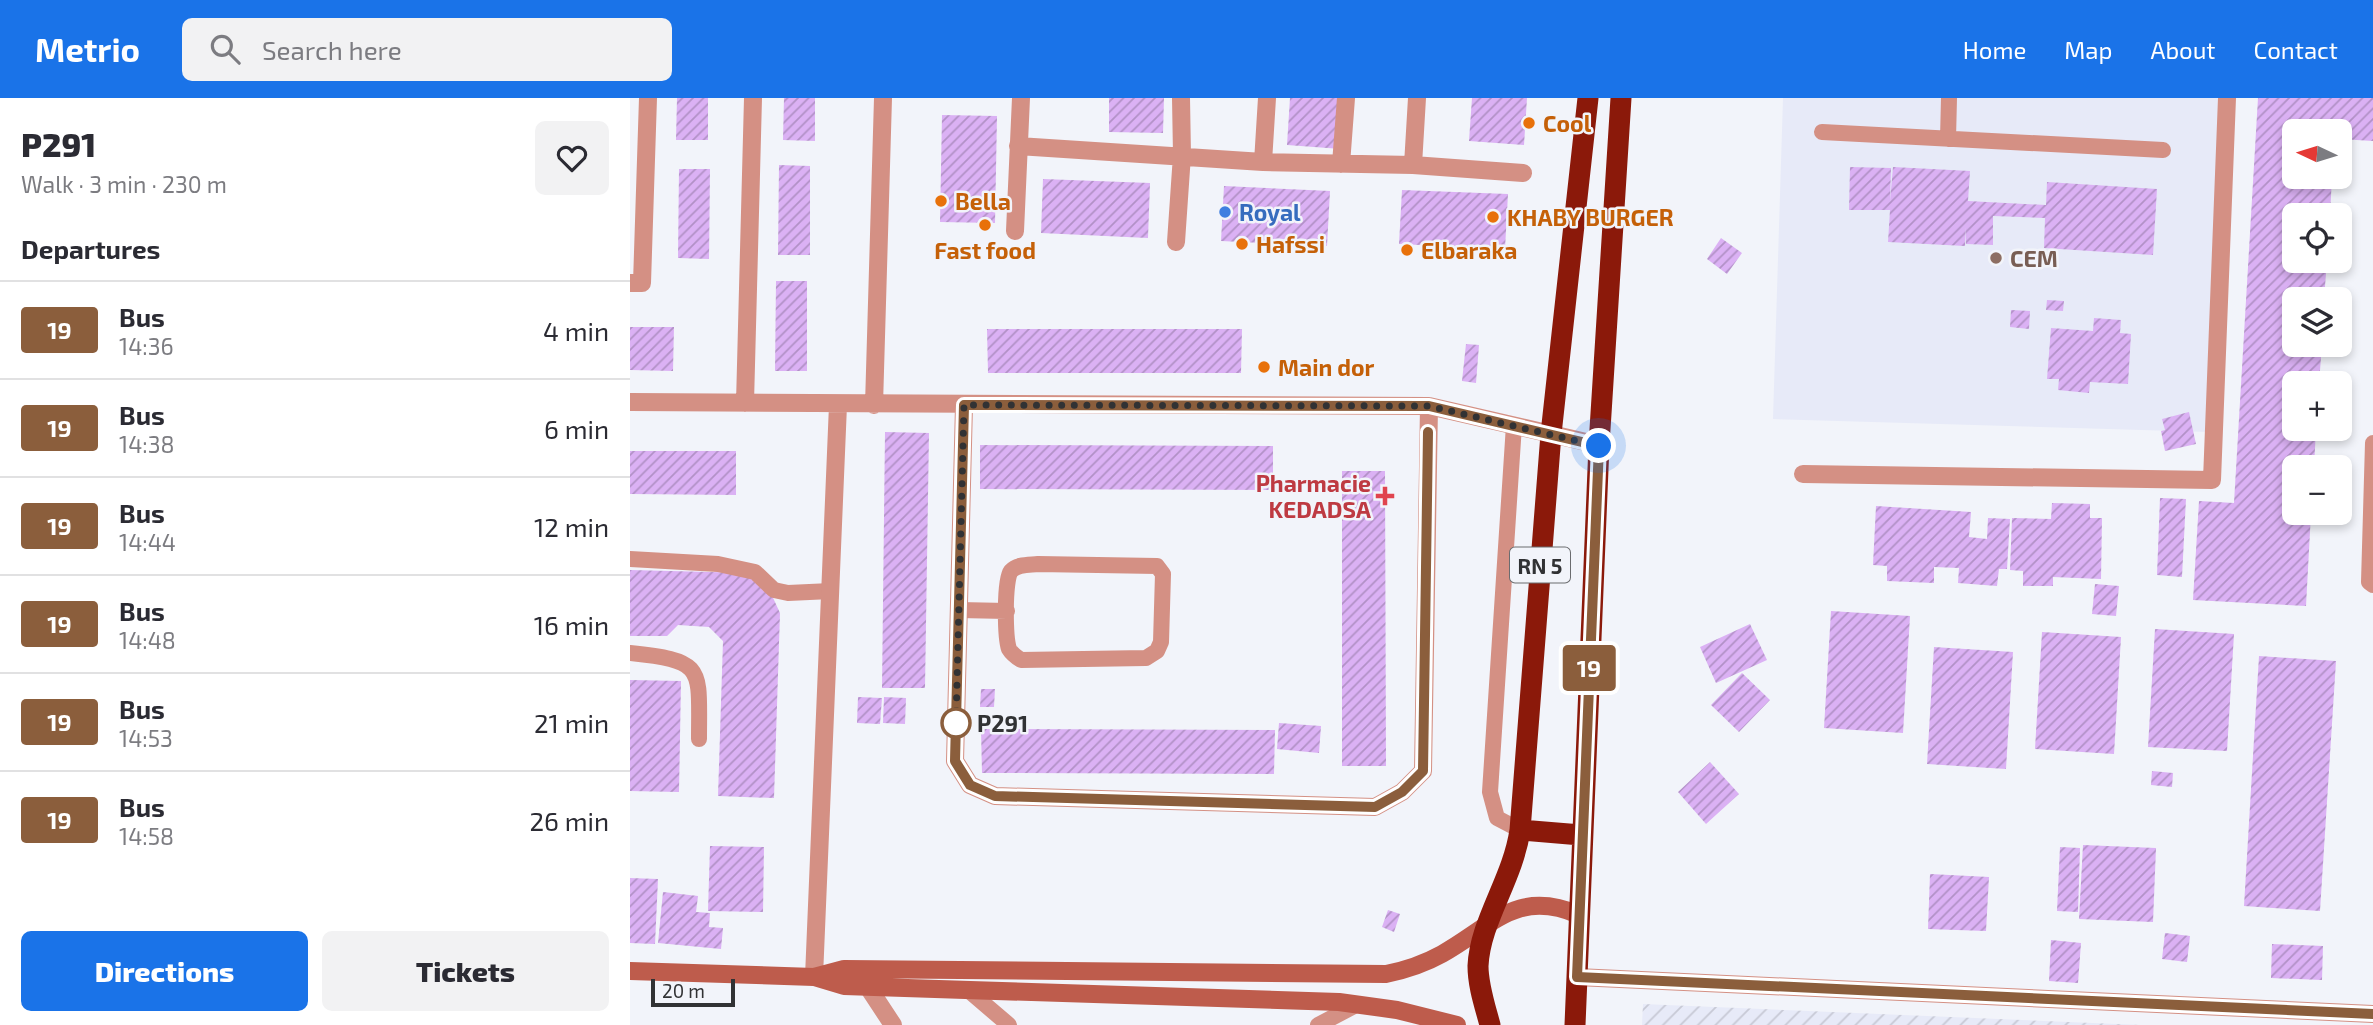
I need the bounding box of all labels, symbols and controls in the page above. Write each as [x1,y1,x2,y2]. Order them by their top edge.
search box [182,18,672,81]
text: Metrio [35,29,140,69]
icon: search [206,30,244,68]
text: Search here [262,34,402,65]
text: Home [1963,35,2026,64]
text: Map [2064,35,2112,64]
text: About [2150,35,2216,64]
text: Contact [2254,35,2338,64]
place label: Cool [1543,109,1592,137]
marker: Cool [1521,115,1537,131]
north arrow [2282,119,2352,189]
map controls [2282,119,2352,525]
button: heart [535,121,609,195]
text: P291 [21,124,96,164]
text: Walk · 3 min · 230 m [21,170,227,198]
place label: Bella [955,187,1011,215]
marker: Bella [933,193,949,209]
place label: Royal [1239,198,1301,226]
place label: KHABY BURGER [1507,203,1674,231]
button: locate [2282,203,2352,273]
marker: Royal [1217,204,1233,220]
marker: KHABY BURGER [1485,209,1501,225]
marker: Fast food [977,217,993,233]
place label: Hafssi [1256,230,1325,258]
text: Departures [21,233,160,264]
place label: Fast food [934,236,1036,264]
marker: Hafssi [1234,236,1250,252]
place label: Elbaraka [1421,236,1517,264]
marker: Elbaraka [1399,242,1415,258]
place label: CEM [2010,244,2058,272]
marker: CEM [1988,250,2004,266]
button: layers [2282,287,2352,357]
text: Bus [119,301,165,332]
text: 19 [47,315,72,344]
text: 4 min [543,315,609,346]
text: 14:36 [119,332,174,360]
place label: Main dor [1278,353,1375,381]
marker: Main dor [1256,359,1272,375]
button: + [2282,371,2352,441]
text: Bus [119,399,165,430]
text: 19 [47,413,72,442]
text: 6 min [544,413,609,444]
your location [1581,428,1616,463]
text: 14:38 [119,430,174,458]
button: − [2282,455,2352,525]
place label: Pharmacie KEDADSA [1256,469,1371,523]
marker: Pharmacie KEDADSA [1377,488,1393,504]
text: Bus [119,497,165,528]
text: 19 [47,511,72,540]
text: 12 min [534,511,609,542]
text: 14:44 [119,528,176,556]
road number: RN 5 [1510,547,1570,582]
text: Bus [119,595,165,626]
text: 19 [47,609,72,638]
text: 16 min [534,609,609,640]
text: 14:48 [119,626,176,654]
line badge: 19 [1558,645,1620,691]
text: 19 [1577,653,1601,682]
text: Bus [119,693,165,724]
text: 19 [47,707,72,736]
text: 21 min [534,707,609,738]
marker: P291 [941,708,971,738]
place label: P291 [977,709,1028,737]
text: 14:53 [119,724,173,752]
text: Bus [119,791,165,822]
text: 19 [47,805,72,834]
text: 26 min [529,805,609,836]
text: 14:58 [119,822,174,850]
button: Directions [21,931,308,1011]
button: Tickets [322,931,609,1011]
scale bar [651,976,735,1008]
text: 20 m [662,979,705,1002]

